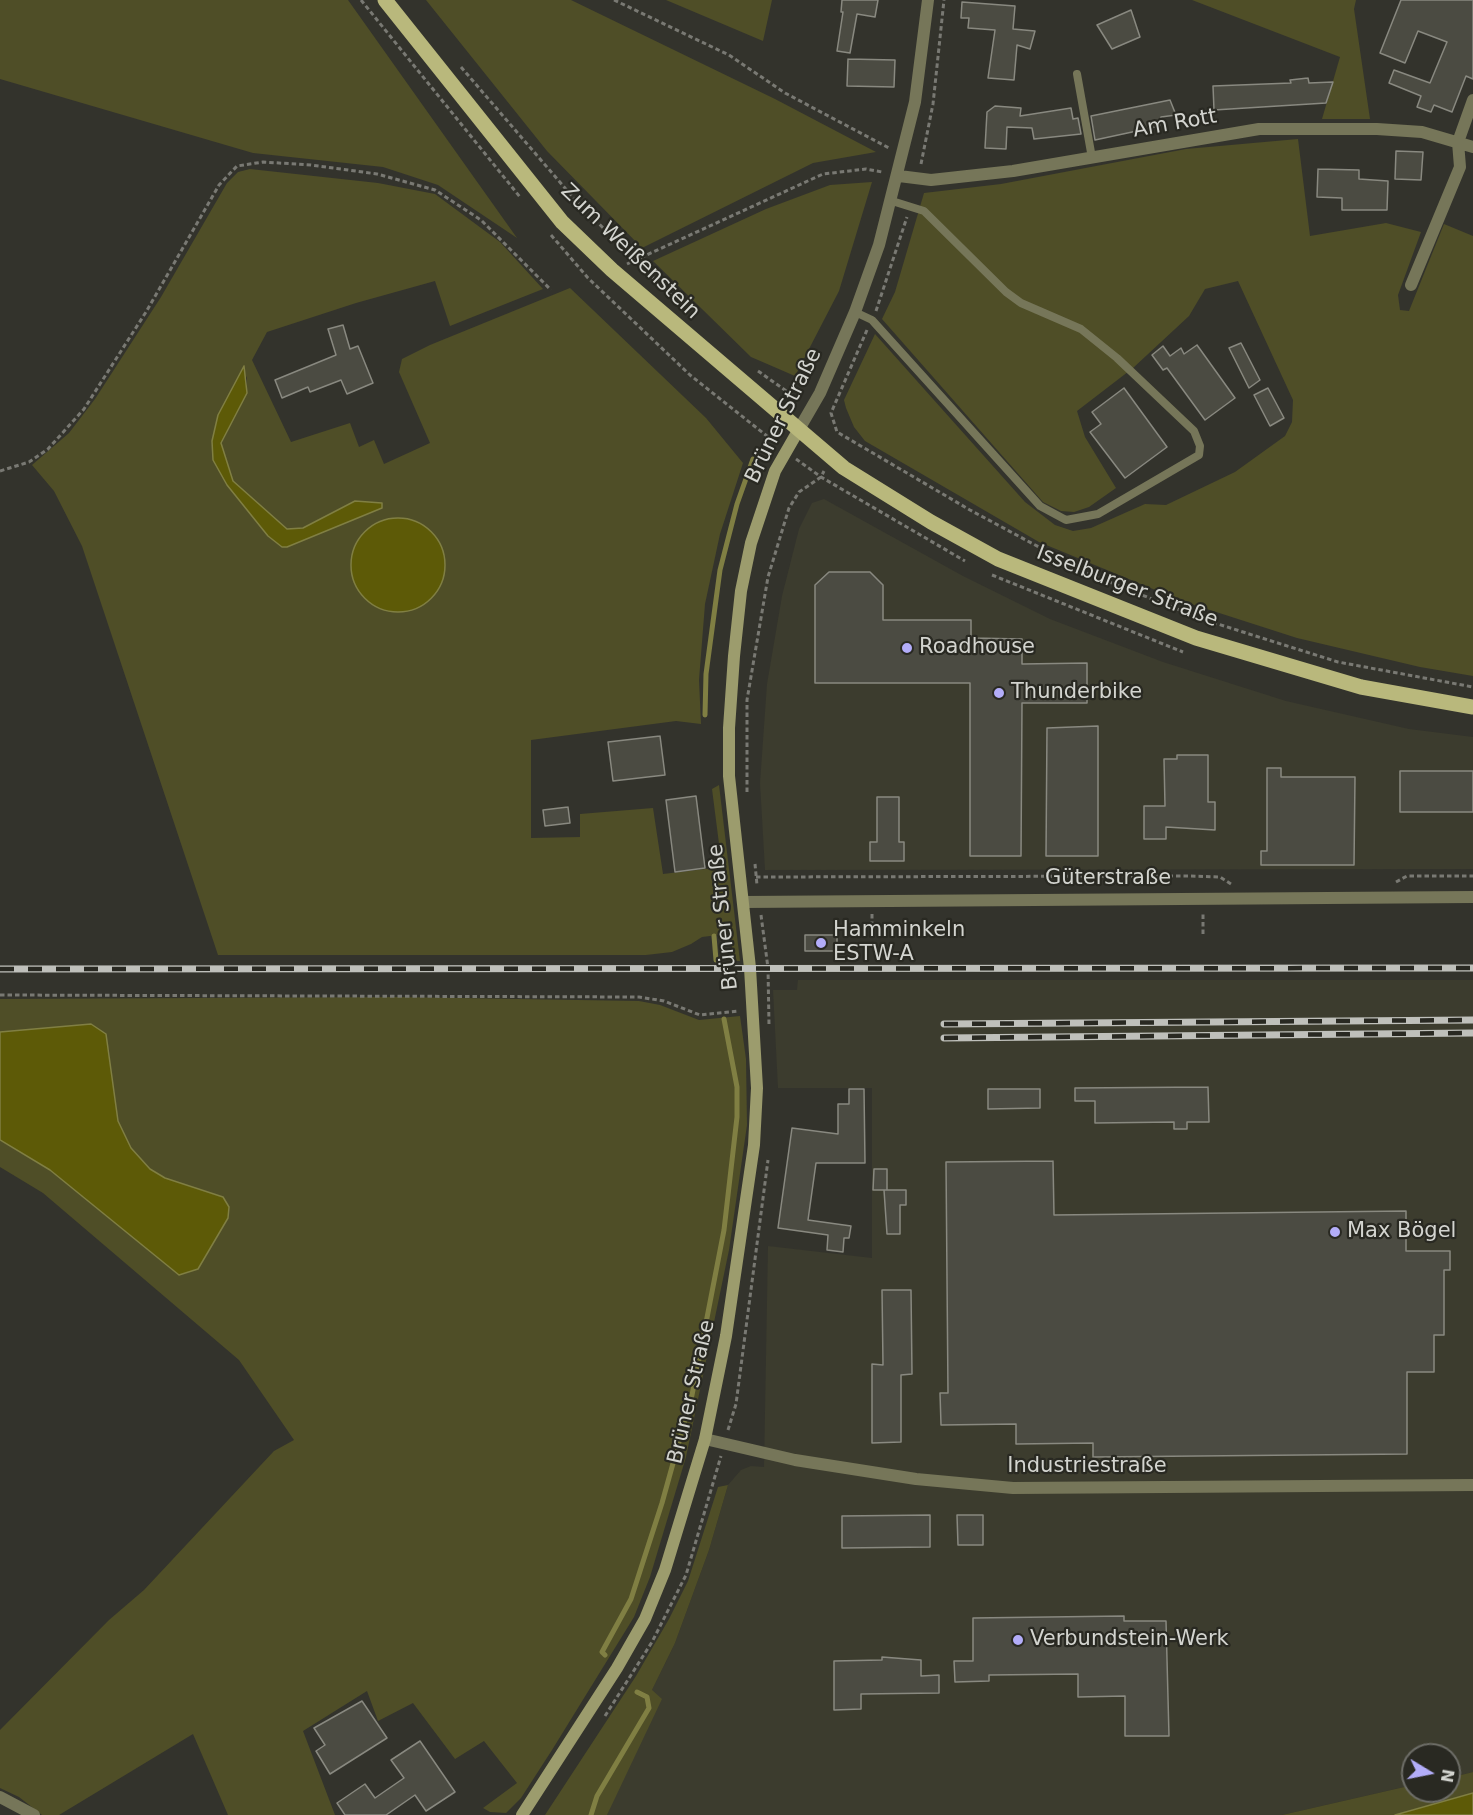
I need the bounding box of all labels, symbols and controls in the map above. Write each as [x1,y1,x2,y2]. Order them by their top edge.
street label: Am Rott [1131,104,1219,144]
street label: Zum Weißenstein [555,179,705,325]
street label: Brüner Straße [740,344,828,488]
street label: Isselburger Straße [1033,541,1221,633]
place label: Roadhouse [919,635,1035,661]
marker: Roadhouse [900,641,914,655]
place label: Thunderbike [1011,680,1142,706]
marker: Thunderbike [992,686,1006,700]
street label: Brüner Straße [704,843,744,991]
street label: Güterstraße [1045,866,1171,892]
place label: Hamminkeln ESTW-A [833,918,965,968]
marker: Hamminkeln ESTW-A [814,936,828,950]
place label: Max Bögel [1347,1219,1456,1245]
marker: Max Bögel [1328,1225,1342,1239]
street label: Brüner Straße [663,1317,721,1467]
street label: Industriestraße [1007,1454,1167,1480]
place label: Verbundstein-Werk [1030,1627,1229,1653]
marker: Verbundstein-Werk [1011,1633,1025,1647]
north arrow [1401,1743,1461,1803]
text: N [1437,1768,1458,1784]

